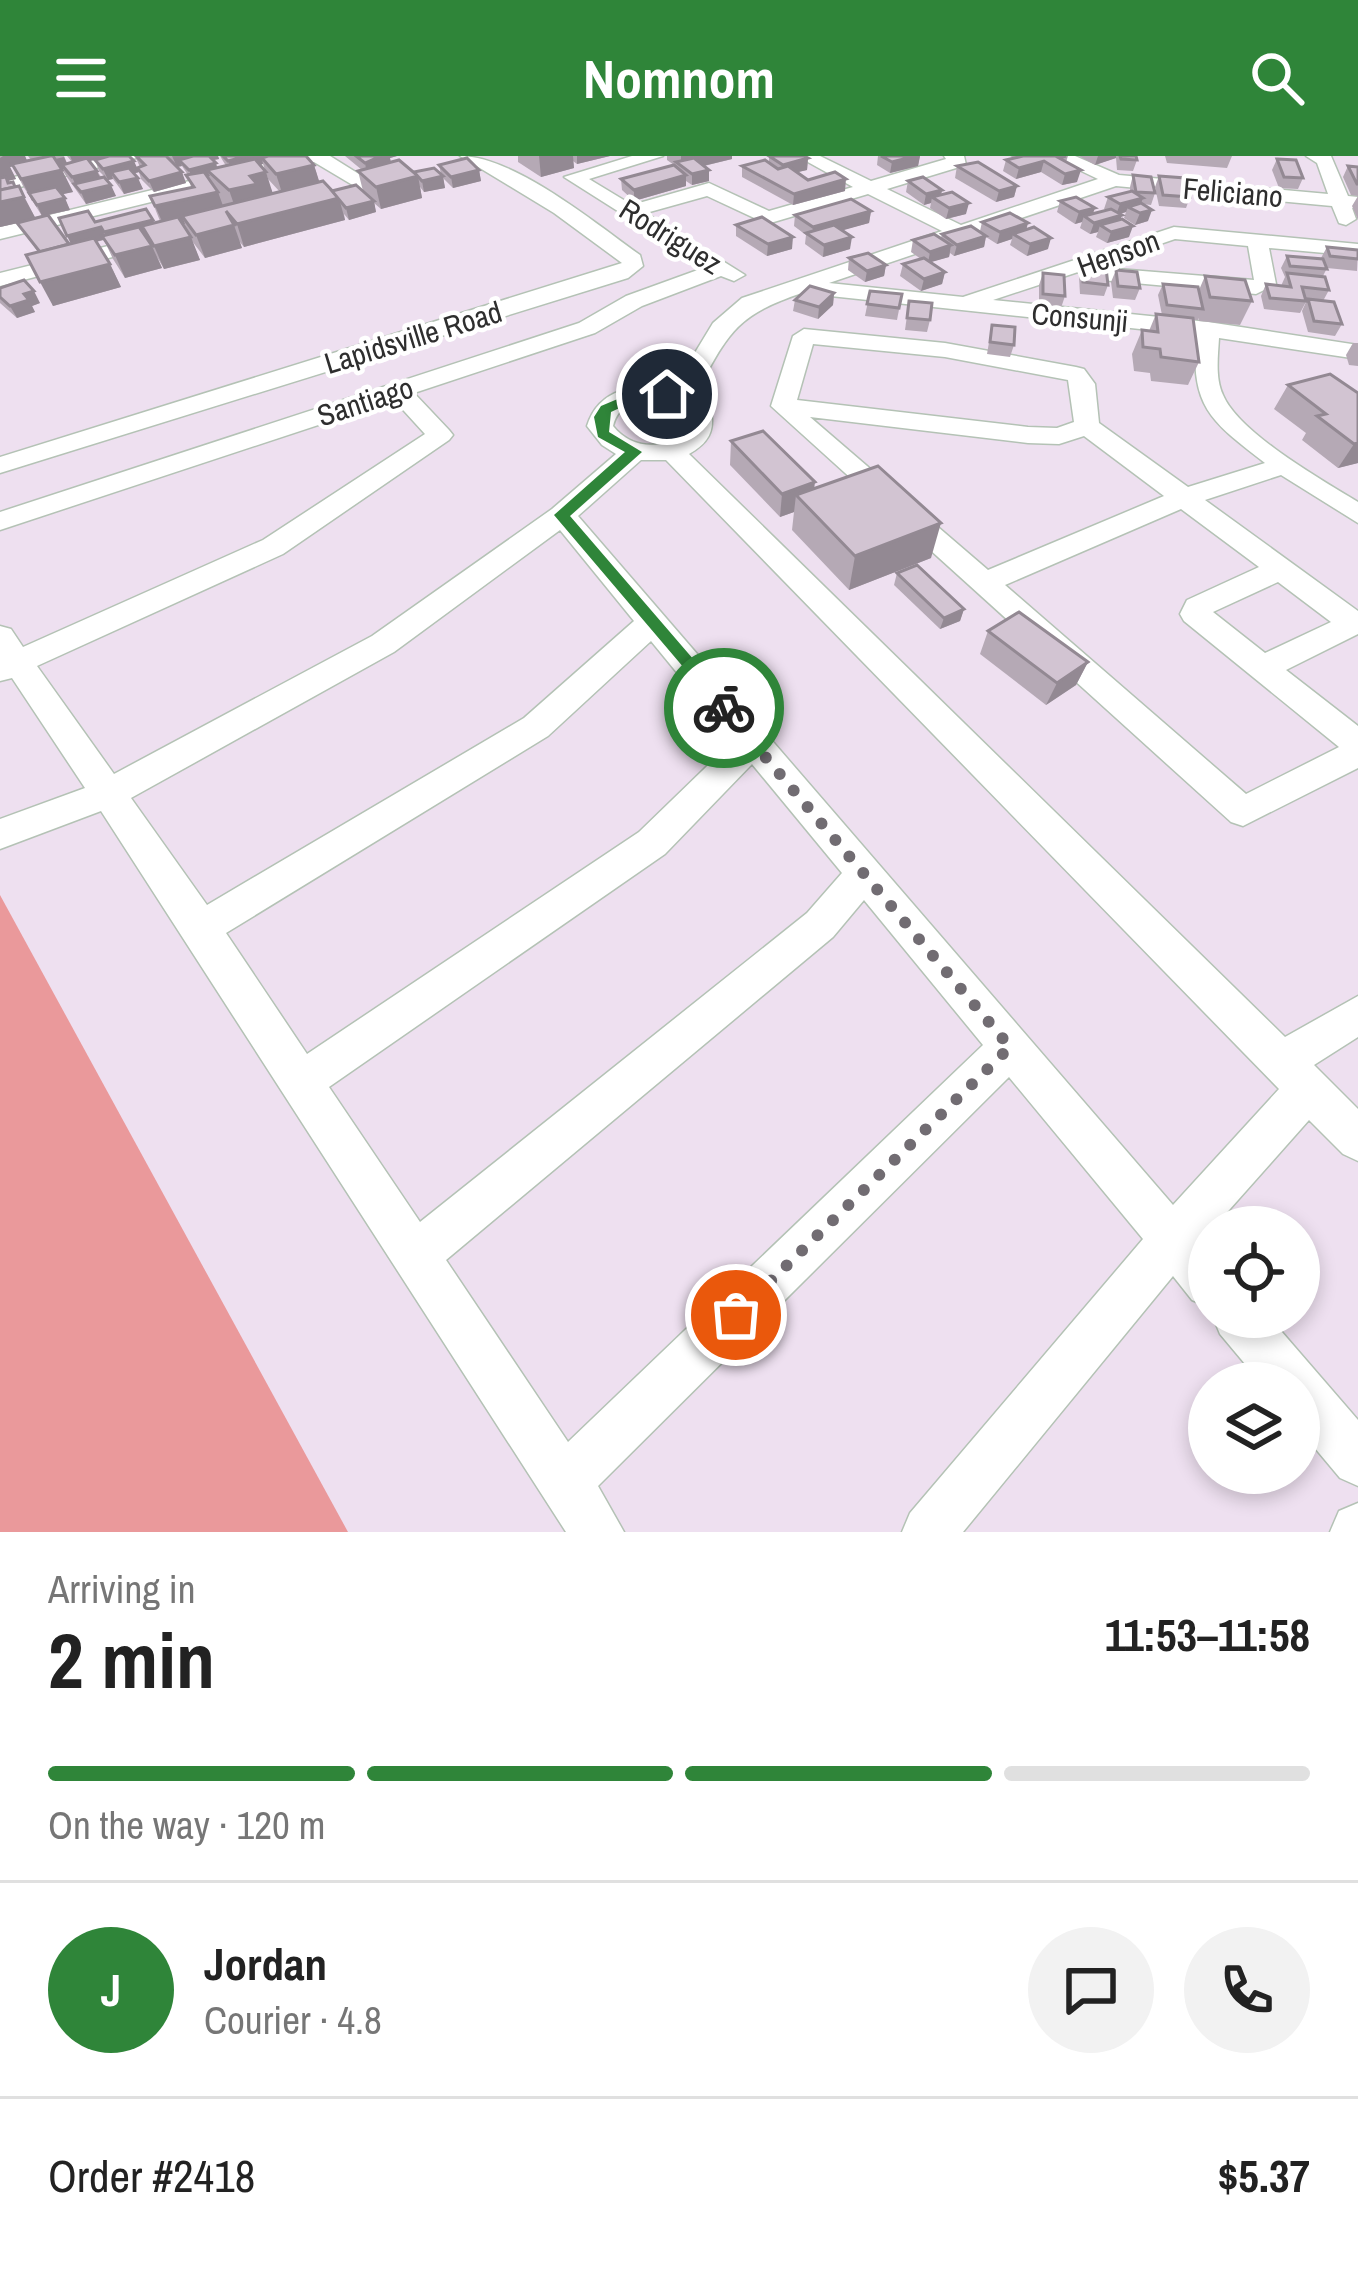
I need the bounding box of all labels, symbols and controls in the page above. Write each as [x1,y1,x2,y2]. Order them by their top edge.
text: Nomnom [583,42,775,115]
icon: menu [48,45,114,111]
icon: search [1244,45,1310,111]
street label: Feliciano [1181,168,1285,216]
street label: Rodriguez [612,189,730,283]
street label: Henson [1071,220,1165,286]
street label: Lapidsville Road [320,291,506,383]
street label: Consunji [1030,293,1130,341]
pin [616,343,718,445]
icon: home [634,361,700,427]
street label: Santiago [312,367,418,435]
courier [664,648,784,768]
icon: bike [691,675,757,741]
map controls [1188,1206,1320,1494]
button: locate [1188,1206,1320,1338]
pin [685,1264,787,1366]
icon: bag [703,1282,769,1348]
button: layers [1188,1362,1320,1494]
text: Arriving in [48,1563,196,1615]
text: 11:53–11:58 [1105,1604,1310,1665]
text: 2 min [48,1607,215,1712]
text: On the way · 120 m [48,1799,325,1851]
button: chat [1028,1927,1154,2053]
button: phone [1184,1927,1310,2053]
text: Jordan [204,1933,327,1994]
text: J [101,1959,121,2020]
text: Courier · 4.8 [204,1994,382,2046]
text: Order #2418 [48,2145,255,2206]
text: $5.37 [1218,2145,1310,2206]

